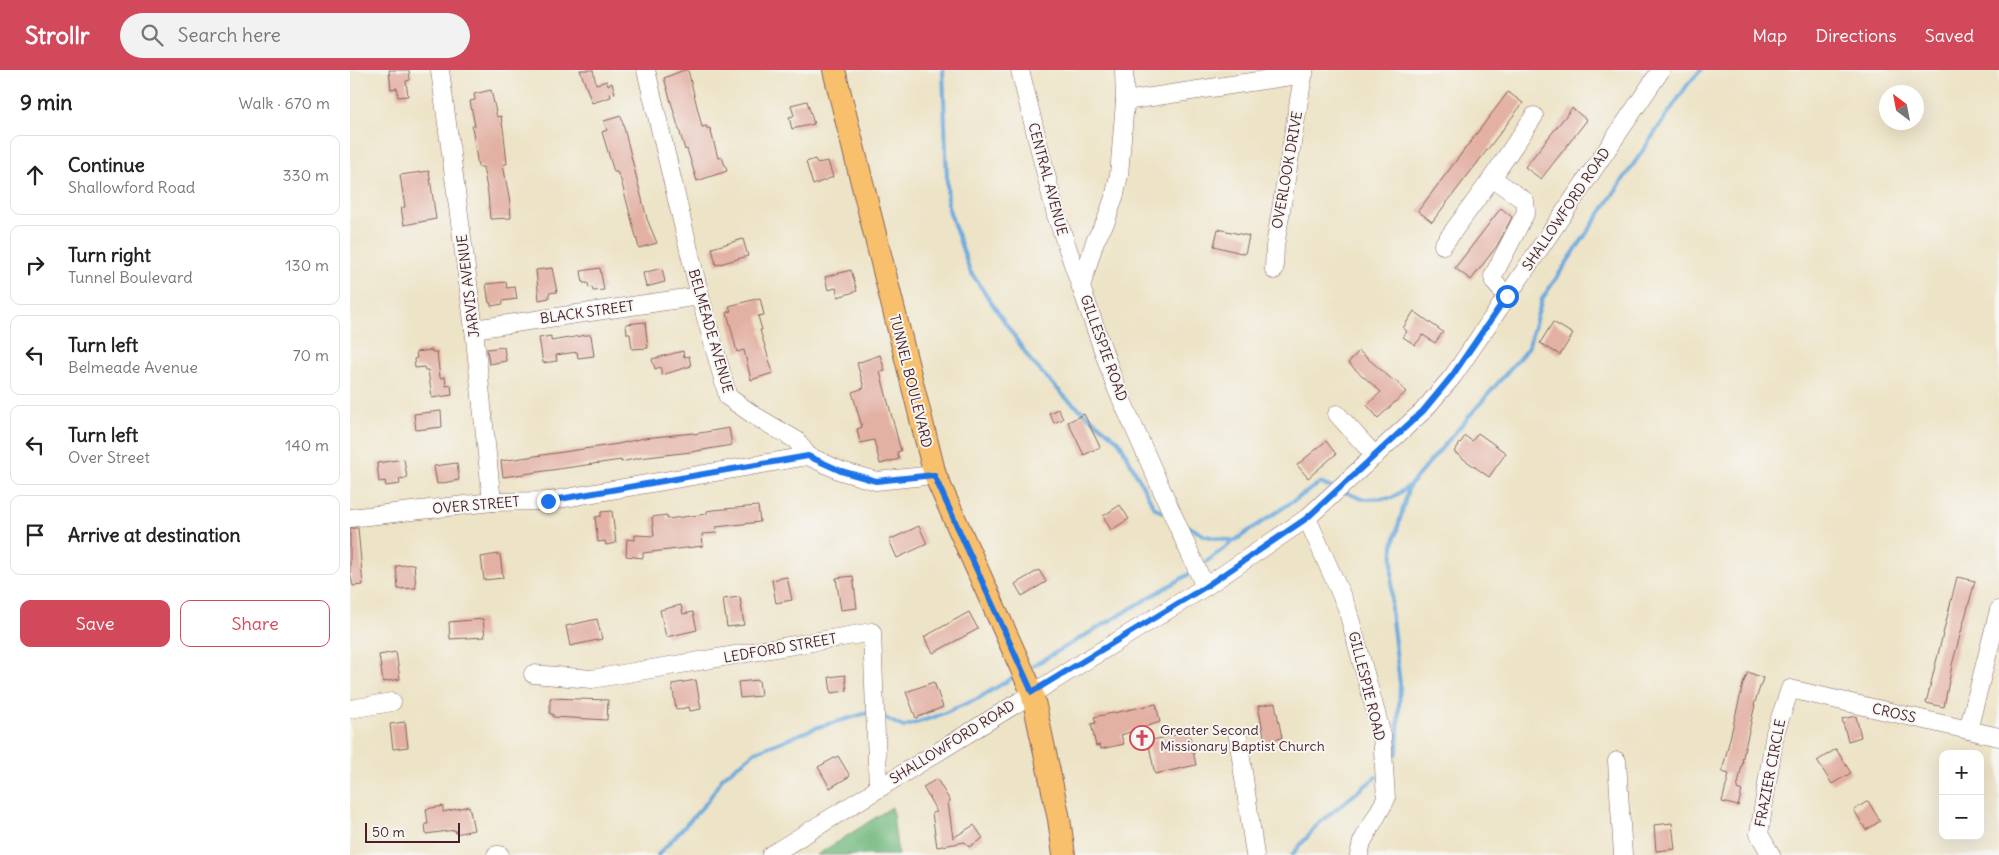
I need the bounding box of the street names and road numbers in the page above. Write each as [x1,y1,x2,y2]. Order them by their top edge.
street label: OVERLOOK DRIVE [1268,110,1306,230]
street label: CENTRAL AVENUE [1024,121,1072,237]
street label: SHALLOWFORD ROAD [1518,144,1614,274]
street label: JARVIS AVENUE [453,233,483,339]
street label: BELMEADE AVENUE [685,267,737,395]
street label: GILLESPIE ROAD [1076,292,1132,404]
street label: BLACK STREET [539,296,635,328]
street label: TUNNEL BOULEVARD [886,312,936,450]
street label: OVER STREET [432,492,520,518]
street label: LEDFORD STREET [722,629,838,667]
street label: GILLESPIE ROAD [1345,630,1389,743]
street label: SHALLOWFORD ROAD [886,696,1018,788]
street label: CROSS [1870,699,1918,727]
street label: FRAZIER CIRCLE [1751,718,1789,828]

